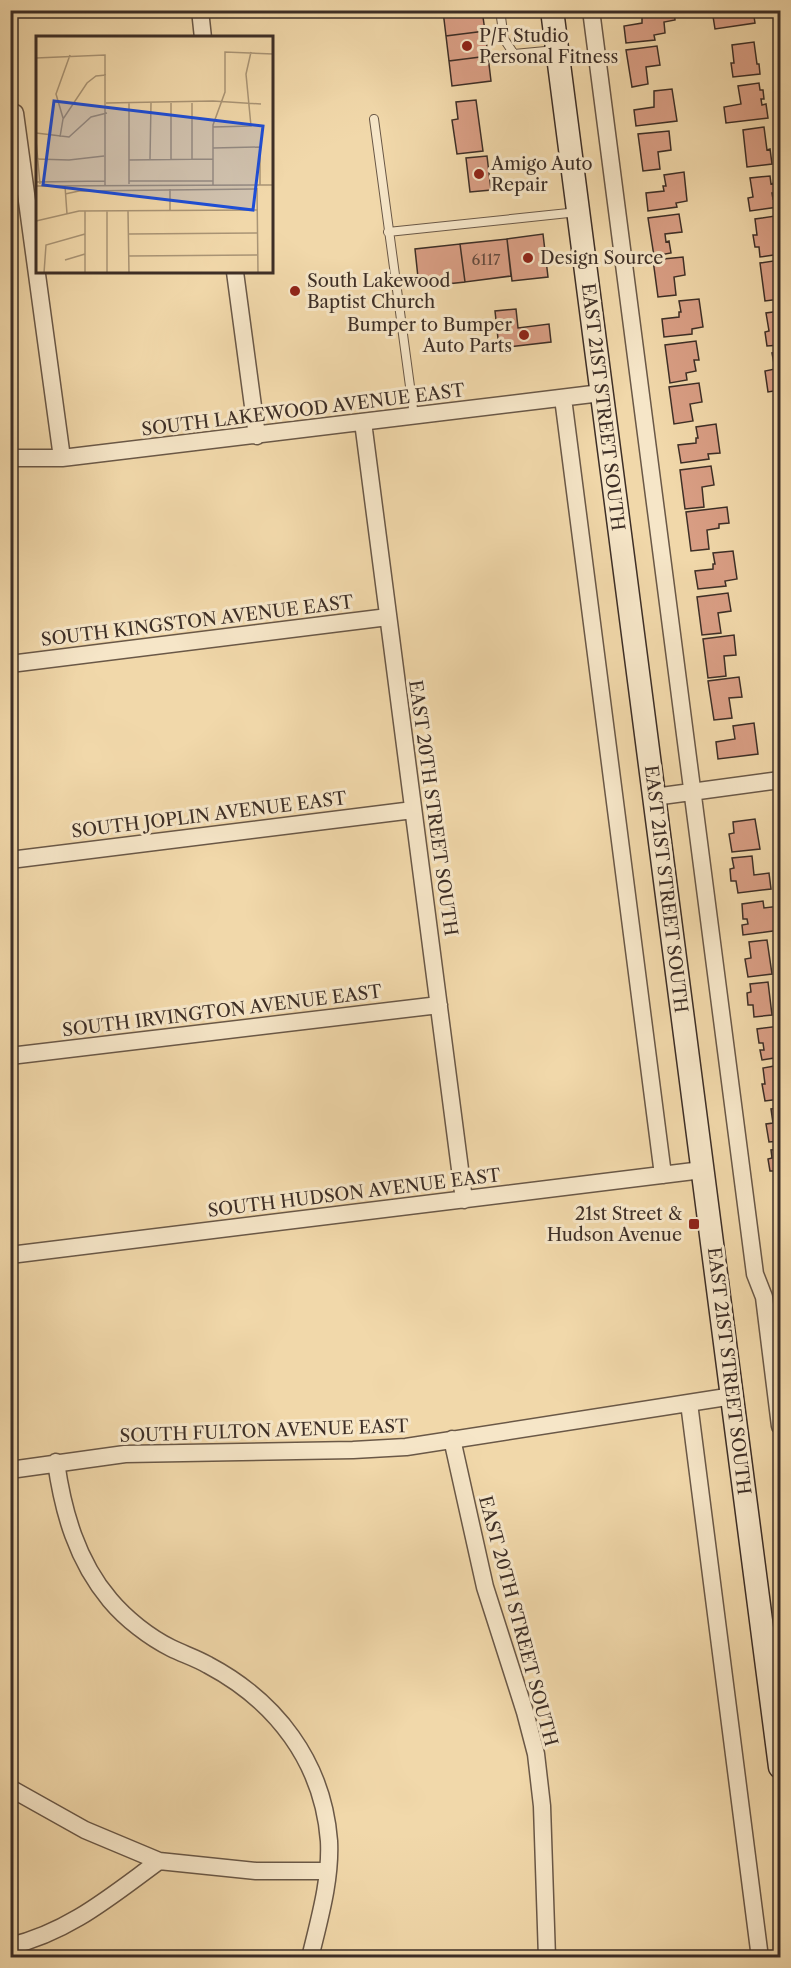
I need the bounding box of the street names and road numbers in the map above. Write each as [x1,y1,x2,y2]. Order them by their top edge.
street label: EAST 21ST STREET SOUTH [577,282,629,532]
street label: SOUTH LAKEWOOD AVENUE EAST [140,379,466,441]
street label: SOUTH KINGSTON AVENUE EAST [40,591,355,651]
street label: EAST 20TH STREET SOUTH [404,679,462,937]
street label: EAST 21ST STREET SOUTH [640,764,692,1014]
street label: SOUTH JOPLIN AVENUE EAST [70,787,348,843]
street label: SOUTH IRVINGTON AVENUE EAST [61,980,384,1042]
street label: SOUTH HUDSON AVENUE EAST [206,1164,502,1222]
street label: EAST 21ST STREET SOUTH [703,1246,755,1496]
street label: SOUTH FULTON AVENUE EAST [119,1415,409,1447]
street label: EAST 20TH STREET SOUTH [474,1493,562,1749]

